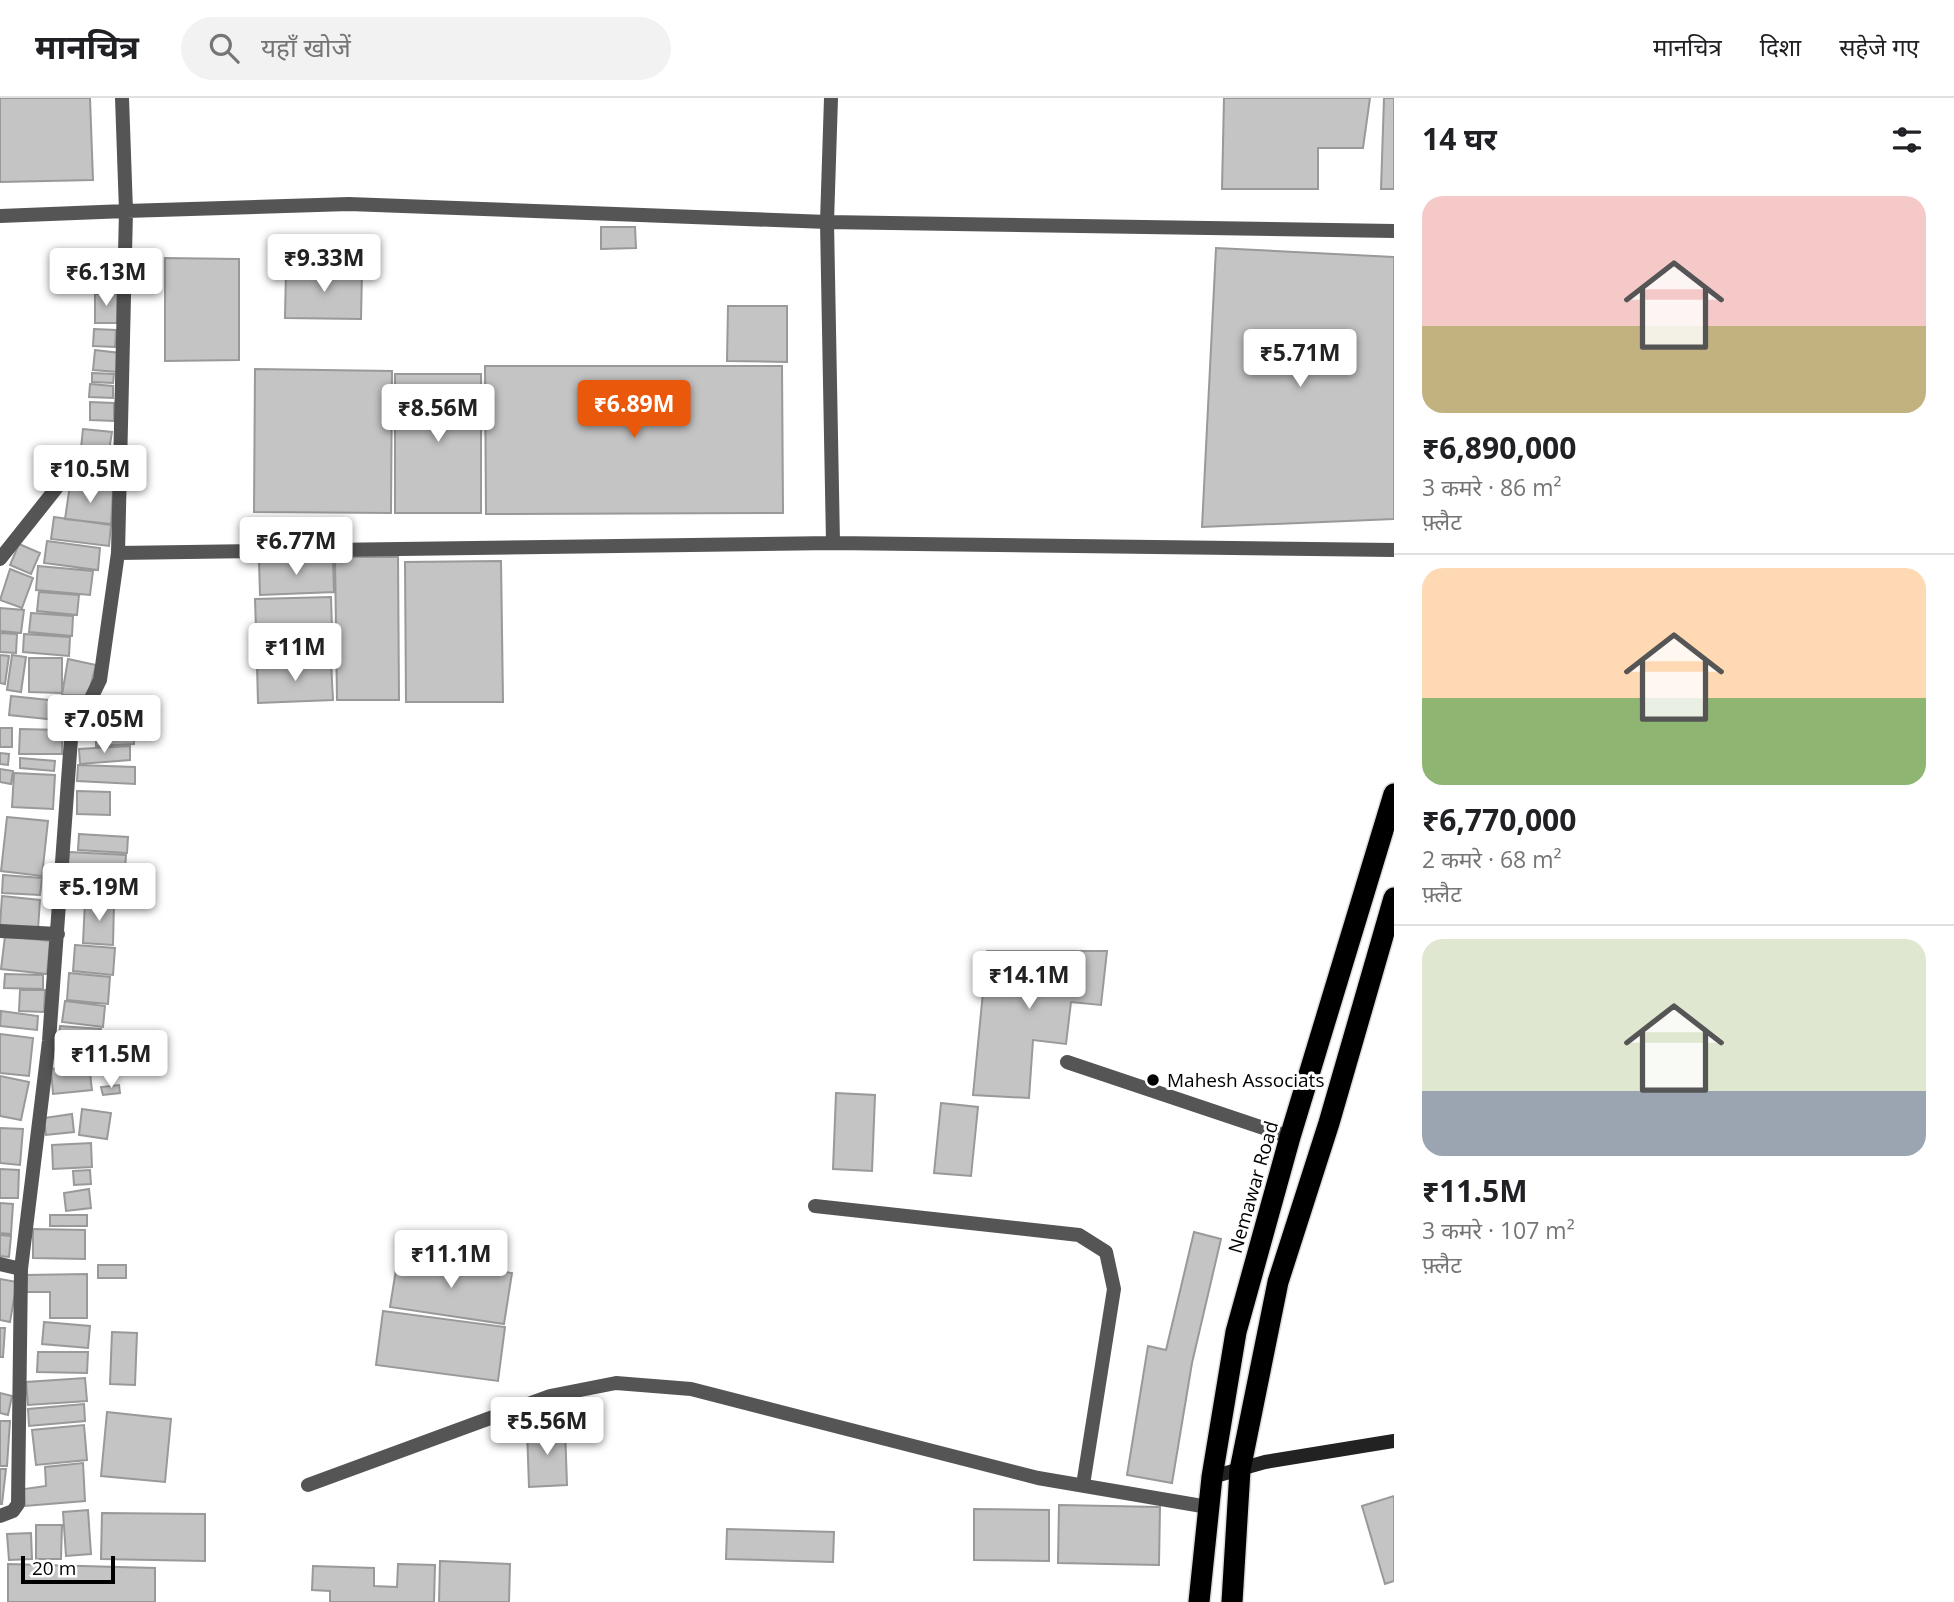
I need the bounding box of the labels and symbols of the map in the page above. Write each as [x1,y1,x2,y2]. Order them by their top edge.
pin: ₹9.33M [267,234,381,294]
pin: ₹6.13M [49,248,163,308]
pin: ₹5.71M [1243,330,1357,389]
pin: ₹6.89M [577,380,691,440]
pin: ₹8.56M [381,384,495,444]
pin: ₹10.5M [33,446,147,505]
pin: ₹6.77M [239,518,353,577]
pin: ₹11M [254,624,336,683]
pin: ₹7.05M [47,696,161,755]
pin: ₹5.19M [42,864,156,923]
pin: ₹14.1M [972,951,1086,1011]
pin: ₹11.5M [54,1030,168,1090]
place label: Mahesh Associats [1167,1067,1324,1093]
marker: Mahesh Associats [1145,1072,1161,1088]
street label: Nemawar Road [1222,1118,1284,1256]
pin: ₹11.1M [394,1230,508,1290]
pin: ₹5.56M [490,1398,604,1457]
scale bar [21,1553,116,1585]

